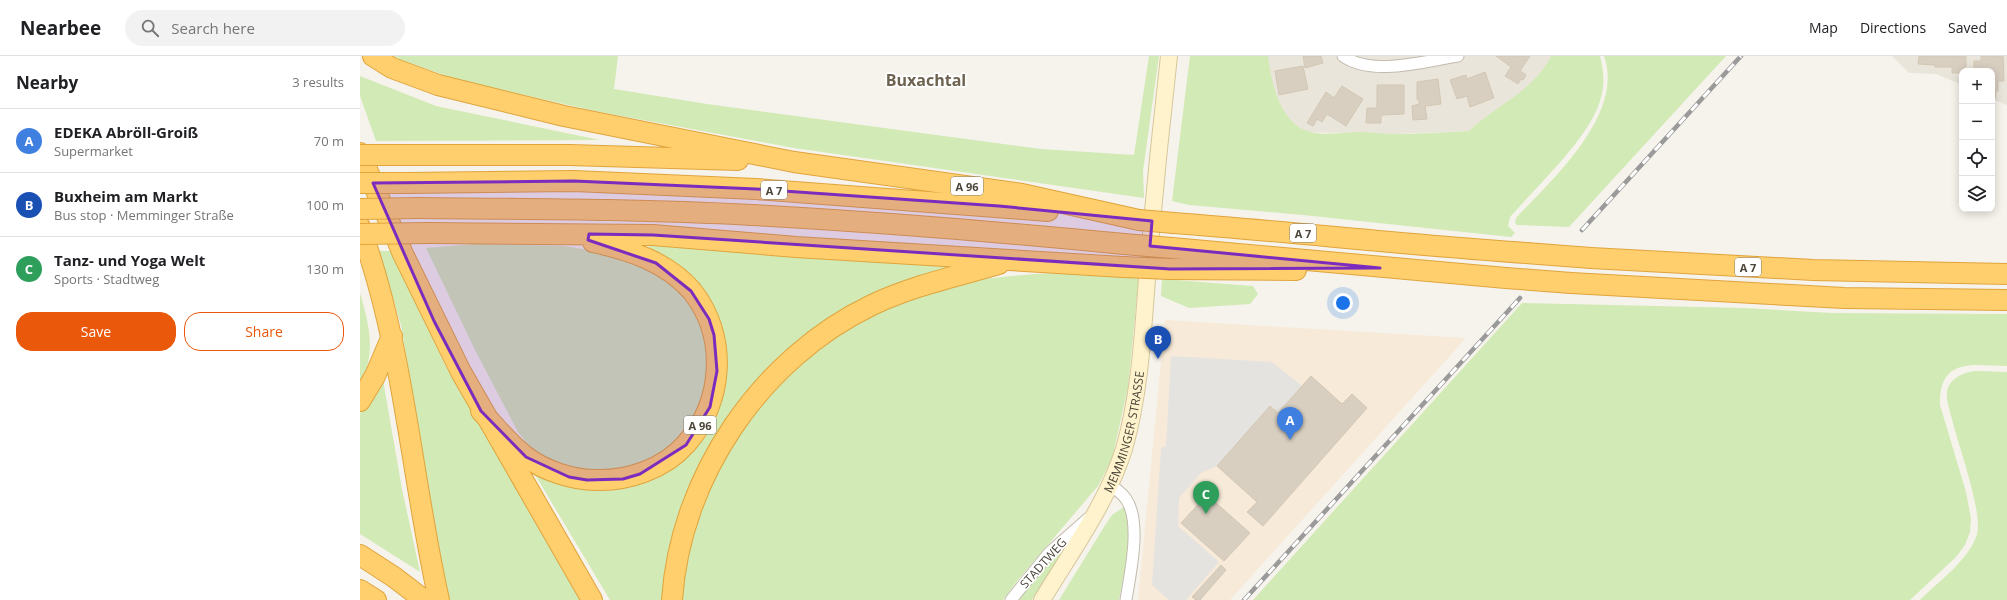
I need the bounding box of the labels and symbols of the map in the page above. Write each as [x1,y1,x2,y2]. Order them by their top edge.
district label: Buxachtal [886,69,966,91]
road number: A 96 [951,177,983,195]
road number: A 7 [761,181,787,199]
road number: A 7 [1290,224,1316,242]
road number: A 7 [1735,258,1761,276]
your location [1333,293,1353,313]
pin: B [1145,326,1171,359]
street label: MEMMINGER STRASSE [1099,370,1147,495]
pin: A [1277,407,1303,440]
road number: A 96 [684,416,716,434]
pin: C [1193,481,1219,514]
street label: STADTWEG [1016,534,1070,592]

